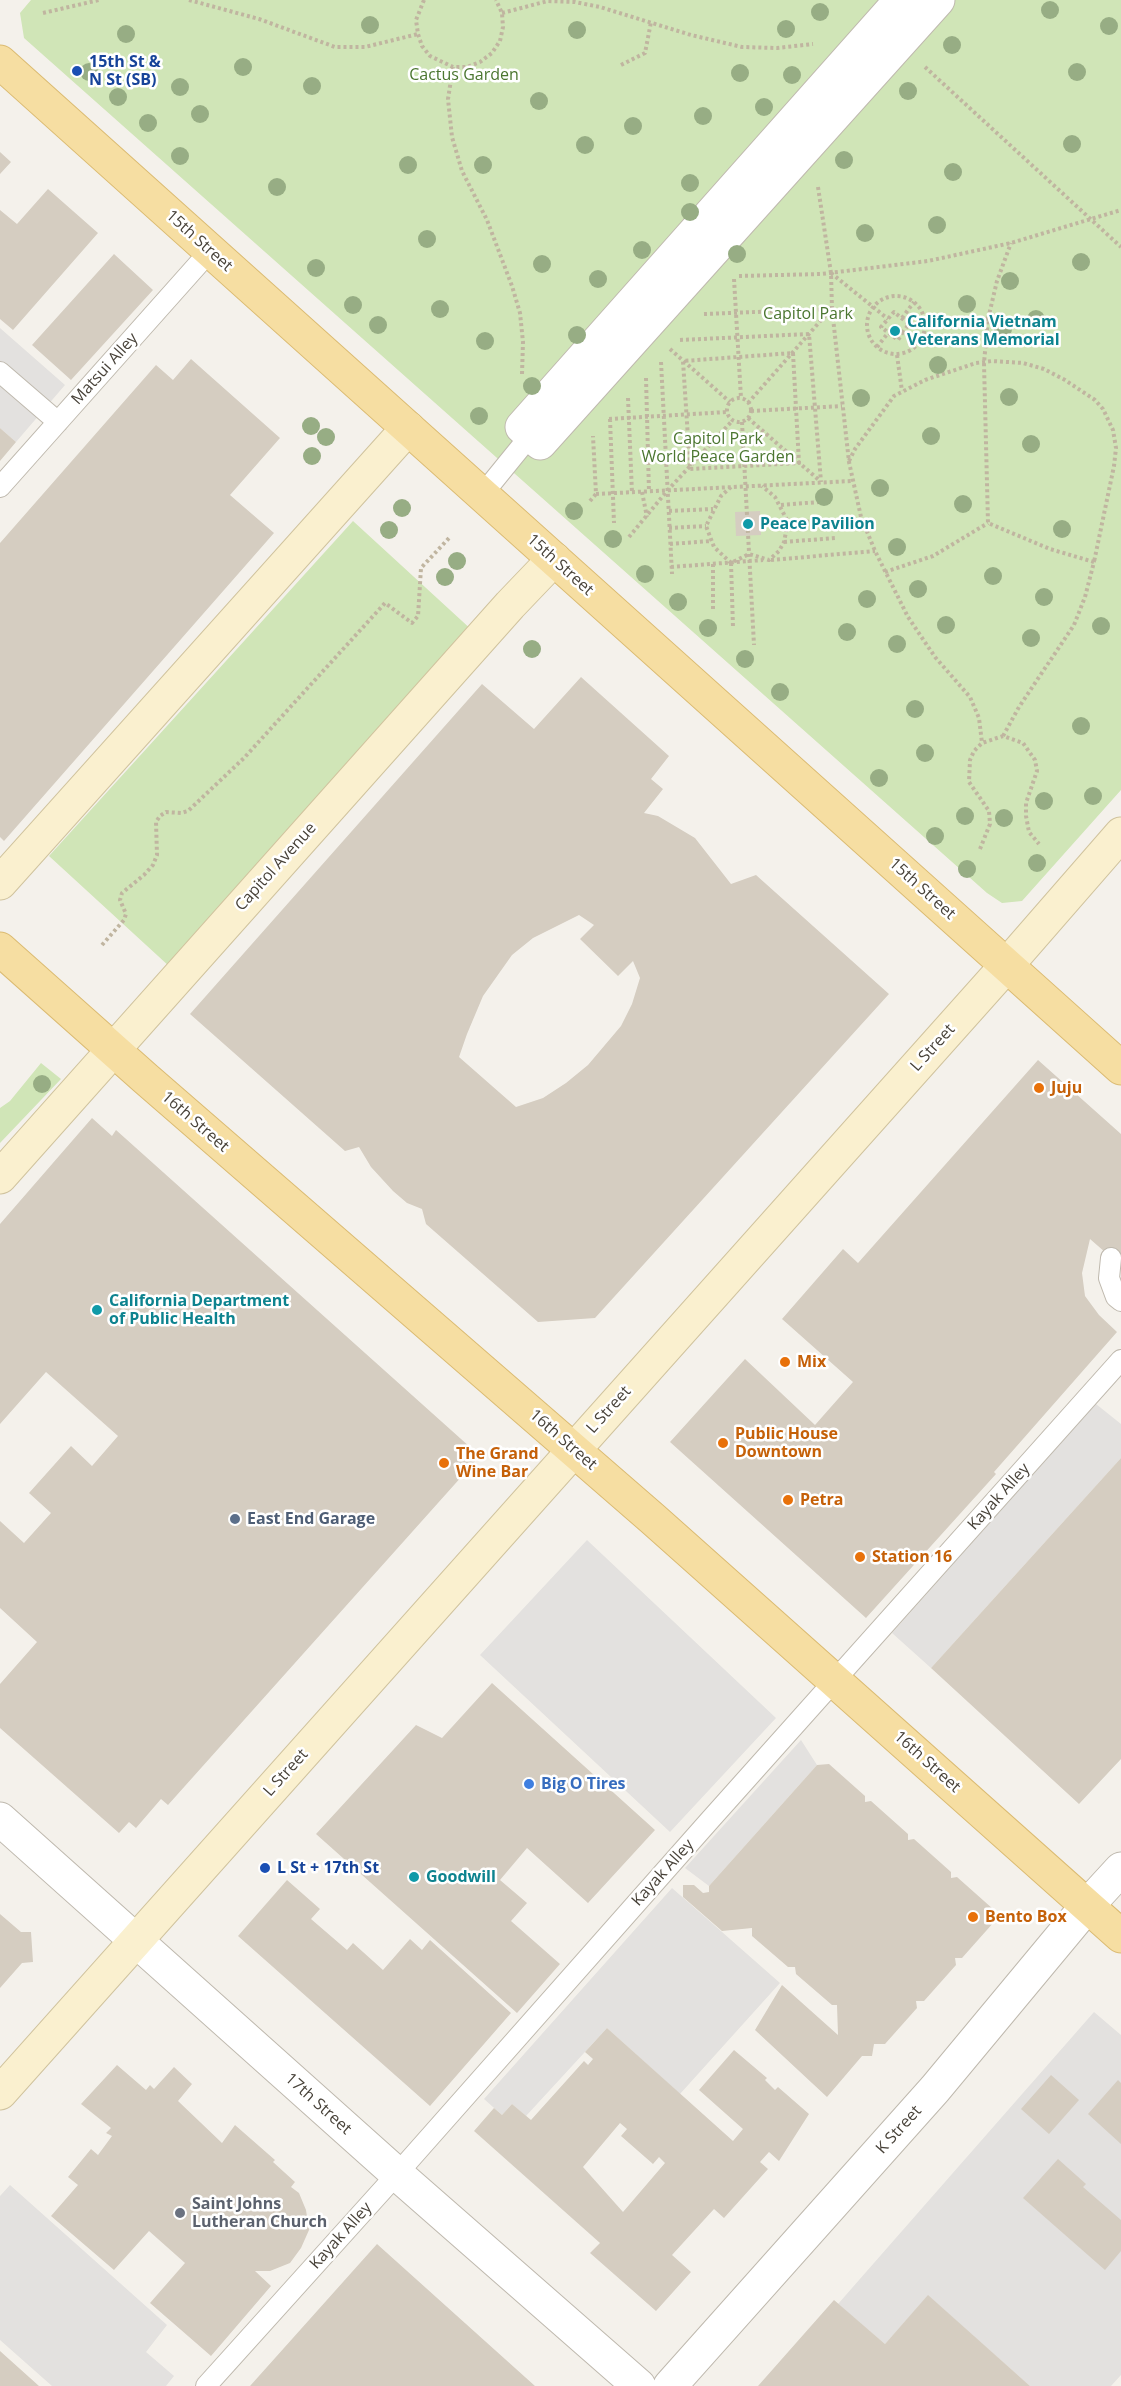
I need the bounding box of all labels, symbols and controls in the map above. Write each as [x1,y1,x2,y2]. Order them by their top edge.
place label: 15th St & N St (SB) [89,52,161,90]
marker: 15th St & N St (SB) [70,64,84,78]
park label: Cactus Garden [409,65,519,85]
street label: 15th Street [162,206,236,276]
park label: Capitol Park [763,304,853,324]
place label: California Vietnam Veterans Memorial [907,312,1060,350]
marker: California Vietnam Veterans Memorial [888,324,902,338]
street label: Matsui Alley [68,329,142,409]
park label: Capitol Park World Peace Garden [642,429,794,467]
place label: Peace Pavilion [760,514,875,534]
marker: Peace Pavilion [741,517,755,531]
street label: 15th Street [523,530,597,600]
street label: Capitol Avenue [231,819,321,915]
street label: 15th Street [885,854,959,924]
street label: L Street [907,1020,959,1076]
place label: Juju [1051,1078,1082,1098]
marker: Juju [1032,1081,1046,1095]
street label: 16th Street [158,1088,232,1156]
place label: California Department of Public Health [109,1291,289,1329]
marker: California Department of Public Health [90,1303,104,1317]
place label: Mix [797,1352,826,1372]
marker: Mix [778,1355,792,1369]
street label: L Street [583,1382,635,1438]
street label: 16th Street [526,1406,600,1474]
place label: Public House Downtown [735,1424,838,1462]
marker: Public House Downtown [716,1436,730,1450]
place label: The Grand Wine Bar [456,1444,539,1482]
marker: The Grand Wine Bar [437,1456,451,1470]
street label: Kayak Alley [964,1460,1034,1534]
place label: Petra [800,1490,843,1510]
marker: Petra [781,1493,795,1507]
place label: East End Garage [247,1509,375,1529]
marker: East End Garage [228,1512,242,1526]
place label: Station 16 [872,1547,952,1567]
marker: Station 16 [853,1550,867,1564]
street label: 16th Street [890,1727,964,1797]
street label: L Street [260,1745,312,1801]
place label: Big O Tires [541,1774,626,1794]
marker: Big O Tires [522,1777,536,1791]
street label: Kayak Alley [628,1836,698,1910]
place label: L St + 17th St [277,1858,379,1878]
marker: L St + 17th St [258,1861,272,1875]
place label: Goodwill [426,1867,496,1887]
marker: Goodwill [407,1870,421,1884]
place label: Bento Box [985,1907,1067,1927]
marker: Bento Box [966,1910,980,1924]
street label: 17th Street [281,2069,355,2139]
street label: K Street [872,2102,926,2158]
place label: Saint Johns Lutheran Church [192,2194,327,2232]
street label: Kayak Alley [306,2199,376,2273]
marker: Saint Johns Lutheran Church [173,2206,187,2220]

